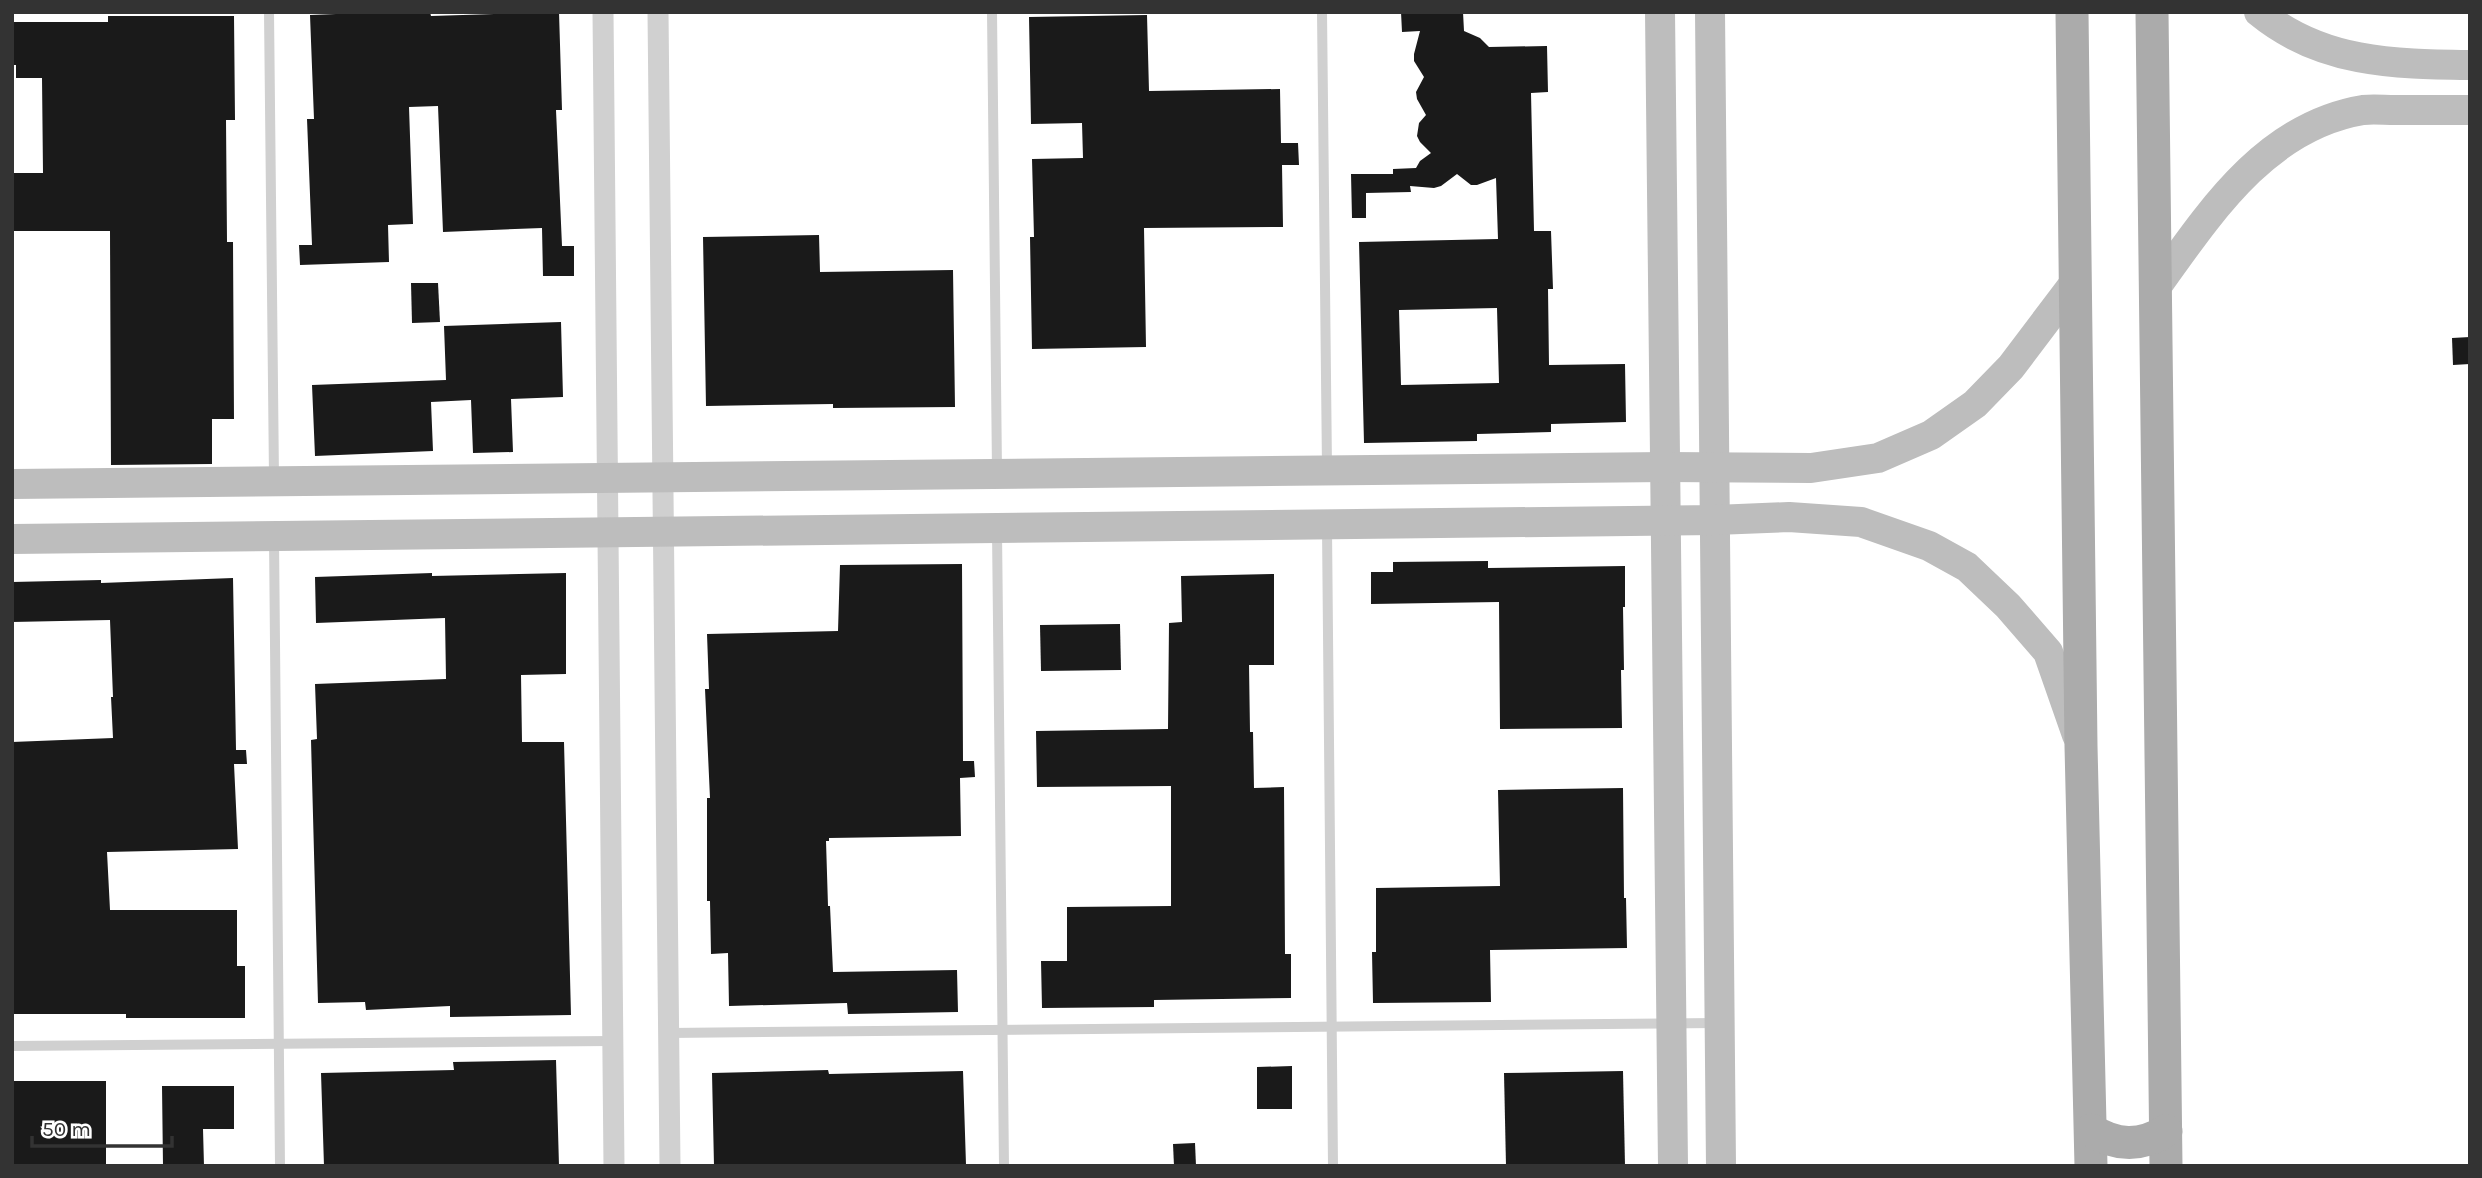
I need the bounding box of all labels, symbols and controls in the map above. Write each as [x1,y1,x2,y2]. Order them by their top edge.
scale bar [32,1104,172,1148]
text: 50 m [42,1117,91,1141]

